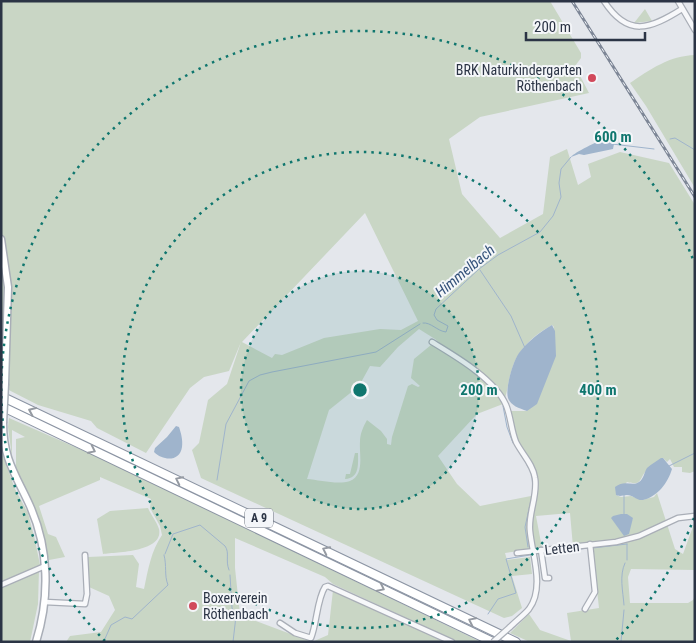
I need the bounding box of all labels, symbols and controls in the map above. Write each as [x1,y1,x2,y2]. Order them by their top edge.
scale bar [526,10,645,42]
text: 200 m [534,18,571,36]
place label: BRK Naturkindergarten Röthenbach [456,62,582,94]
marker: BRK Naturkindergarten Röthenbach [586,72,598,84]
text: 600 m [594,128,632,146]
water label: Himmelbach [432,241,498,301]
centre of rings [351,381,369,399]
text: 200 m [460,381,498,399]
text: 400 m [579,381,617,399]
one-way arrow [28,407,37,417]
one-way arrow [87,443,96,453]
one-way arrow [175,476,184,486]
road number: A 9 [245,508,273,528]
street label: Letten [544,538,580,558]
one-way arrow [322,546,331,556]
one-way arrow [376,582,385,592]
place label: Boxerverein Röthenbach [203,590,269,622]
marker: Boxerverein Röthenbach [187,600,199,612]
one-way arrow [468,616,477,627]

